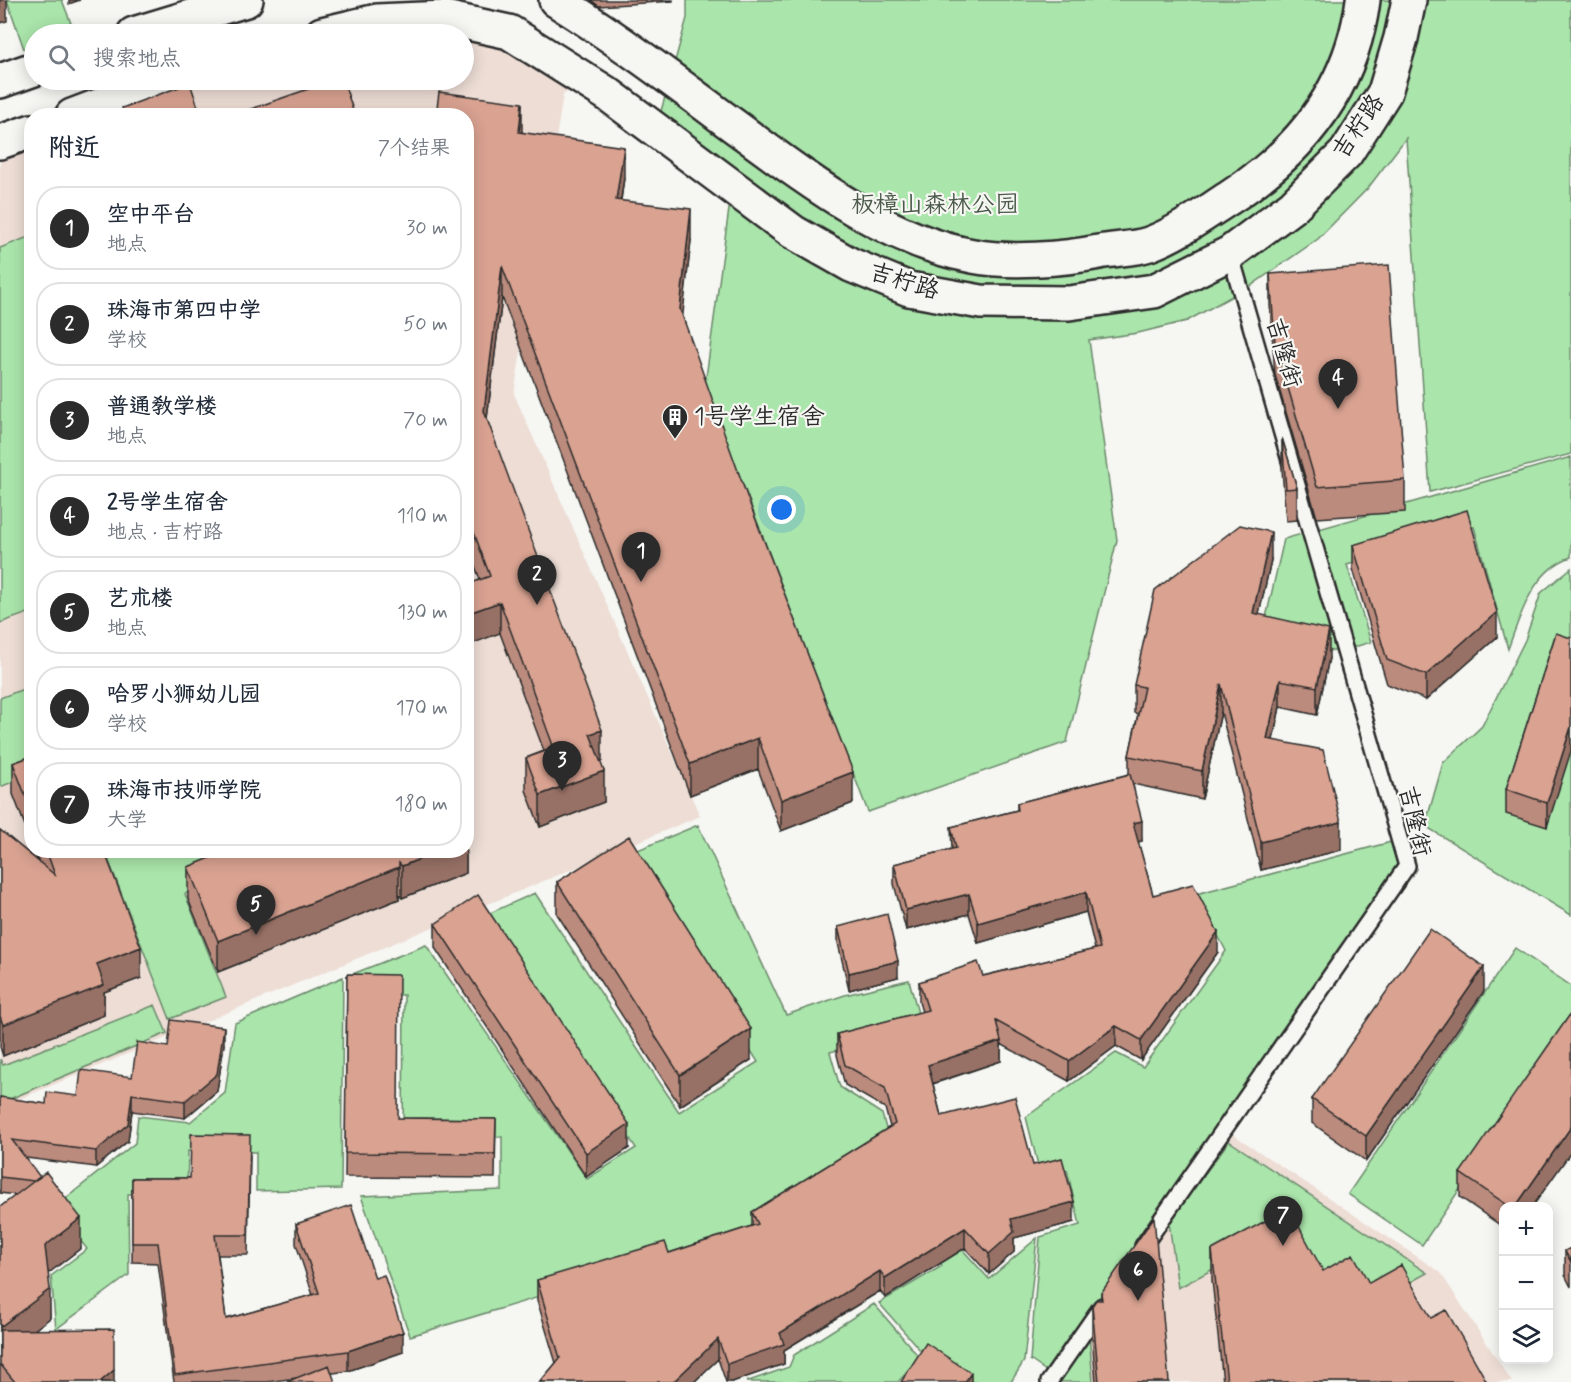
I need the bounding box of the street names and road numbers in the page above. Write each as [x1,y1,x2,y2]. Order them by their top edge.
street label: 吉柠路 [1326,88,1392,166]
street label: 吉柠路 [865,257,943,307]
street label: 吉隆街 [1258,314,1308,392]
street label: 吉隆街 [1391,782,1437,860]

